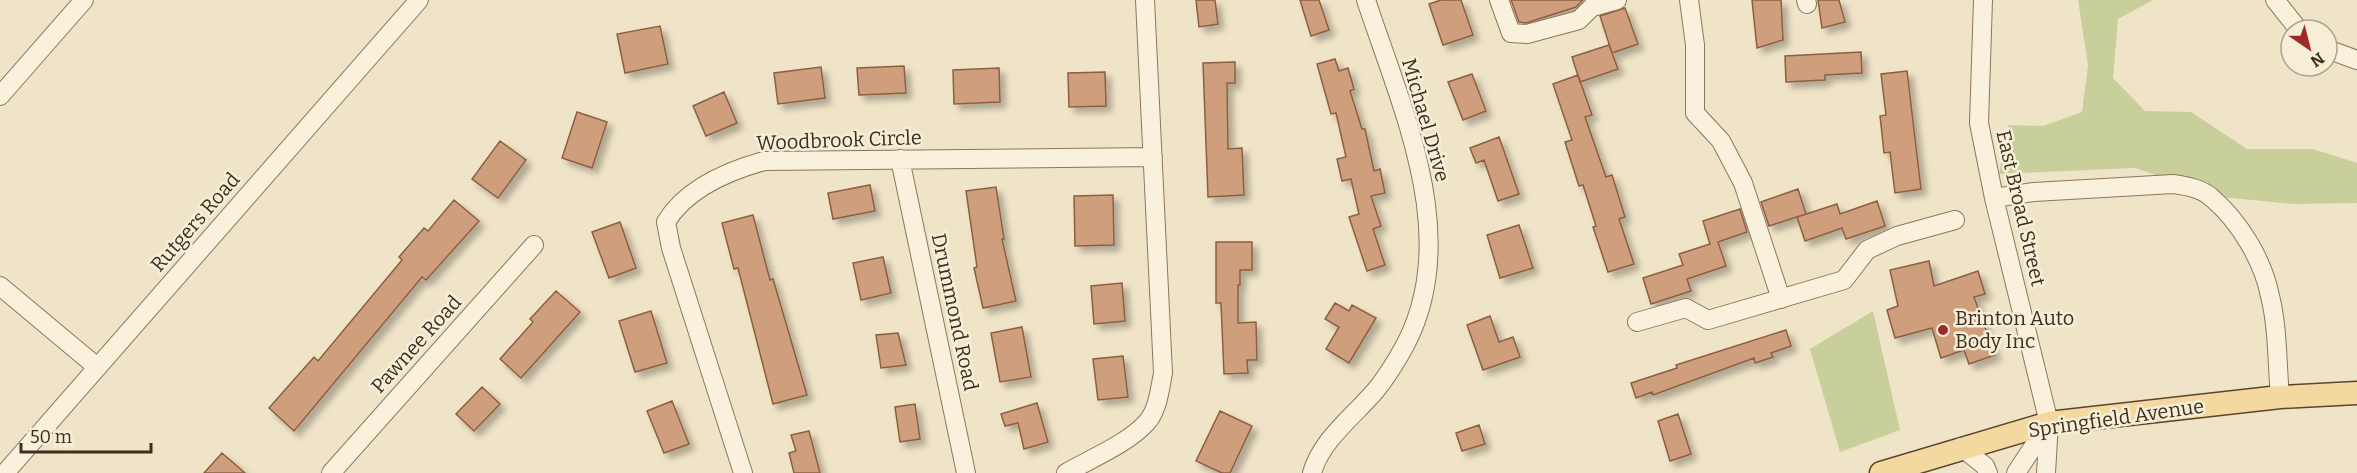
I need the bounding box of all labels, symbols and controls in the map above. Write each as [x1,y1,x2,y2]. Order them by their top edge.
north arrow [2279,18,2339,78]
text: N [2307,49,2328,71]
street label: Michael Drive [1397,56,1455,184]
street label: Woodbrook Circle [756,125,922,155]
street label: East Broad Street [1991,128,2051,288]
street label: Rutgers Road [146,168,245,276]
street label: Drummond Road [927,231,983,393]
street label: Pawnee Road [366,290,466,398]
place label: Brinton Auto Body Inc [1955,306,2074,353]
marker: Brinton Auto Body Inc [1936,323,1950,337]
street label: Springfield Avenue [2026,394,2206,442]
scale bar [21,416,152,454]
text: 50 m [30,426,72,448]

